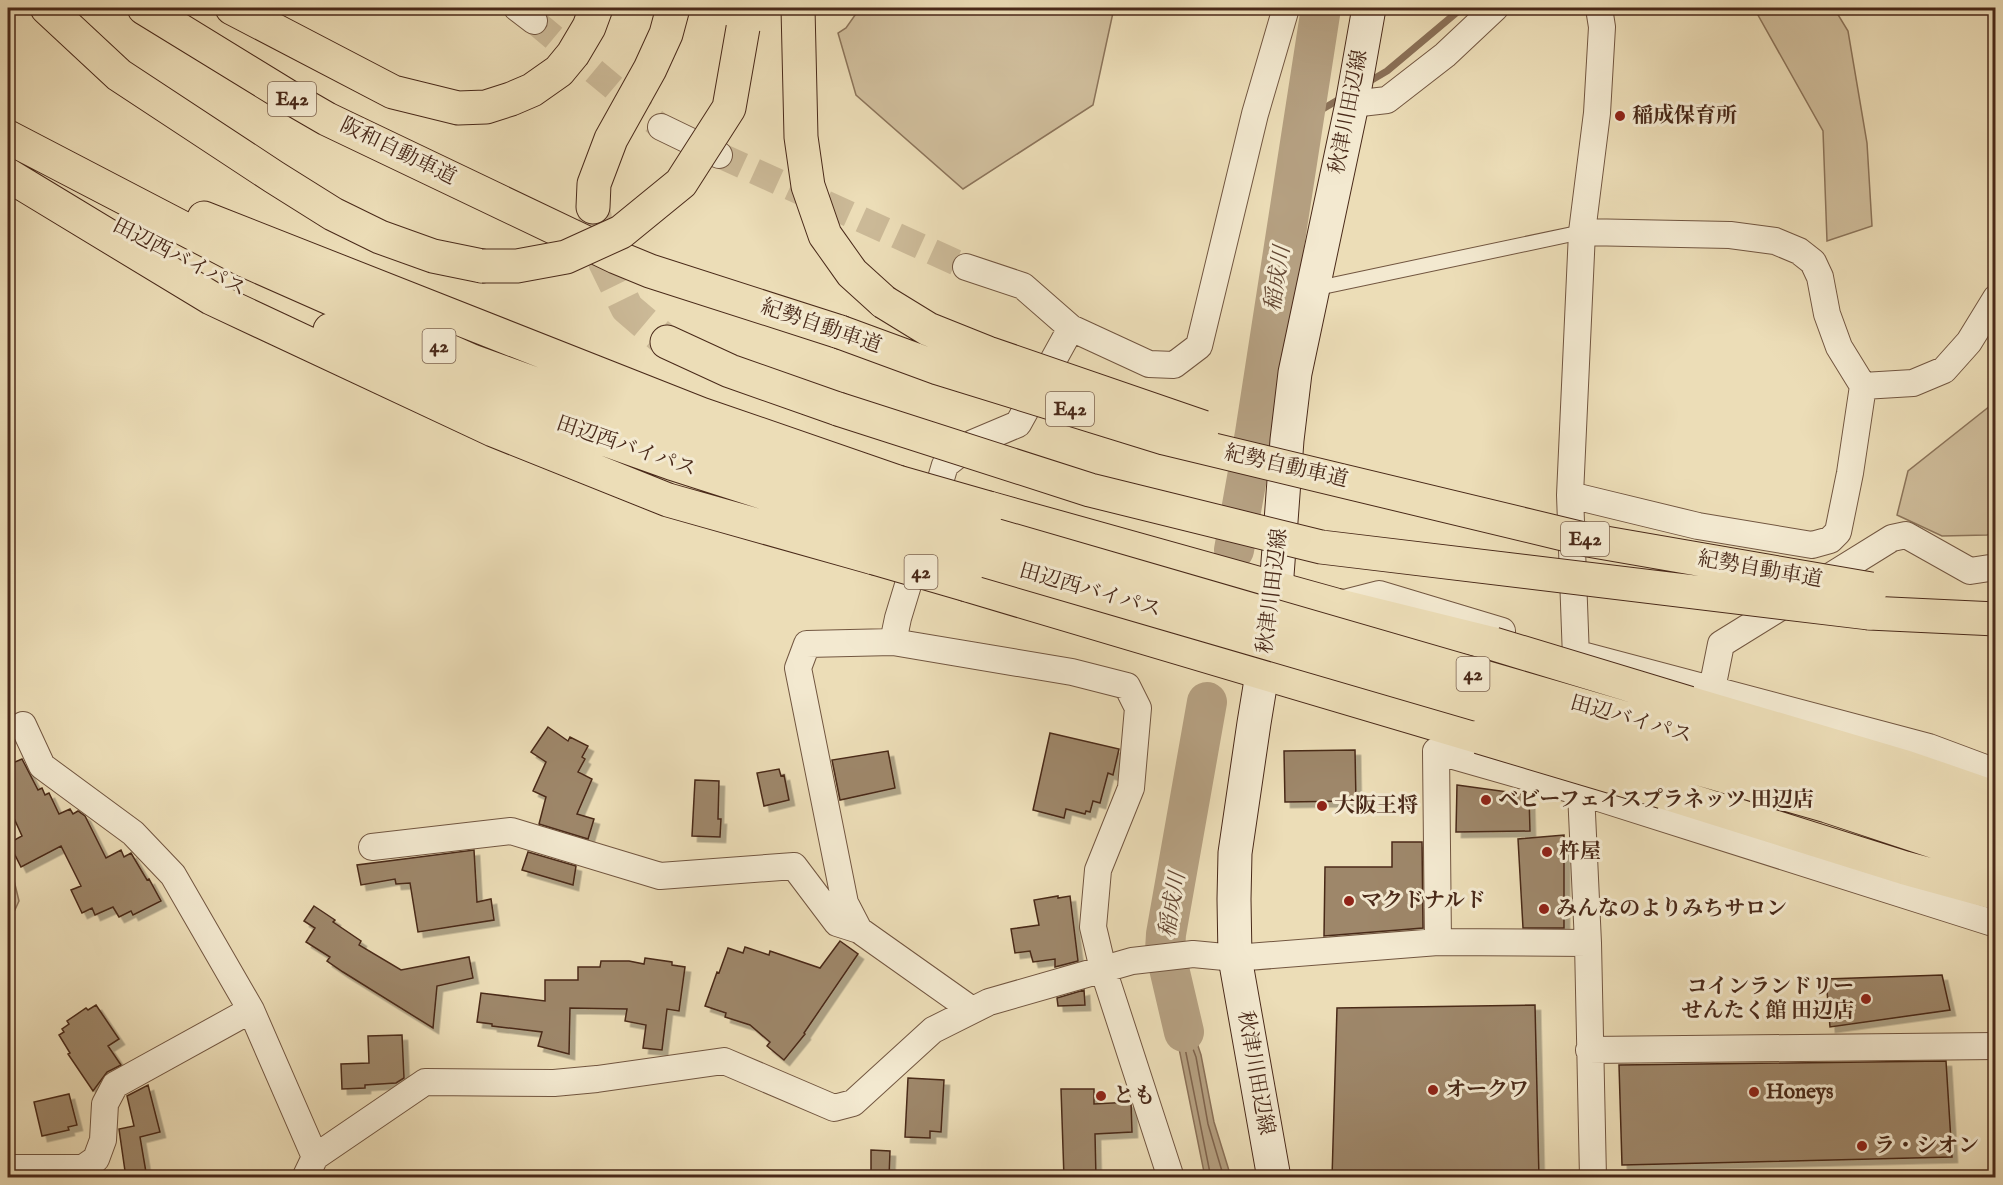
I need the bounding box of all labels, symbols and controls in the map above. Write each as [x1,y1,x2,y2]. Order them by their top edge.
street label: 秋津川田辺線 [1324,48,1374,176]
road number: E42 [268,82,316,116]
place label: 稲成保育所 [1632,103,1737,130]
marker: 稲成保育所 [1613,109,1627,123]
street label: 阪和自動車道 [335,112,461,192]
street label: 田辺西バイパス [108,213,250,303]
water label: 稲成川 [1259,242,1297,314]
street label: 紀勢自動車道 [757,294,885,360]
road number: 42 [422,329,456,363]
road number: E42 [1046,392,1094,426]
street label: 田辺西バイパス [552,410,700,484]
street label: 紀勢自動車道 [1222,440,1350,494]
road number: E42 [1561,522,1609,556]
street label: 秋津川田辺線 [1252,527,1294,655]
street label: 紀勢自動車道 [1696,546,1824,594]
road number: 42 [904,555,938,589]
street label: 田辺西バイパス [1016,558,1164,624]
road number: 42 [1456,657,1490,691]
street label: 田辺バイパス [1567,690,1695,750]
place label: ベビーフェイスプラネッツ 田辺店 [1498,787,1814,814]
place label: 大阪王将 [1334,793,1418,820]
marker: ベビーフェイスプラネッツ 田辺店 [1479,793,1493,807]
marker: 大阪王将 [1315,799,1329,813]
place label: 杵屋 [1559,839,1601,866]
marker: 杵屋 [1540,845,1554,859]
water label: 稲成川 [1153,868,1193,940]
place label: マクドナルド [1361,888,1486,915]
marker: マクドナルド [1342,894,1356,908]
place label: みんなのよりみちサロン [1556,896,1787,923]
marker: みんなのよりみちサロン [1537,902,1551,916]
place label: コインランドリー せんたく館 田辺店 [1681,974,1854,1025]
marker: コインランドリー せんたく館 田辺店 [1859,992,1873,1006]
street label: 秋津川田辺線 [1231,1009,1279,1137]
place label: オークワ [1445,1077,1529,1104]
place label: Honeys [1766,1079,1834,1106]
place label: とも [1113,1083,1155,1110]
marker: オークワ [1426,1083,1440,1097]
marker: Honeys [1747,1085,1761,1099]
marker: とも [1094,1089,1108,1103]
place label: ラ・シオン [1874,1133,1979,1160]
marker: ラ・シオン [1855,1139,1869,1153]

